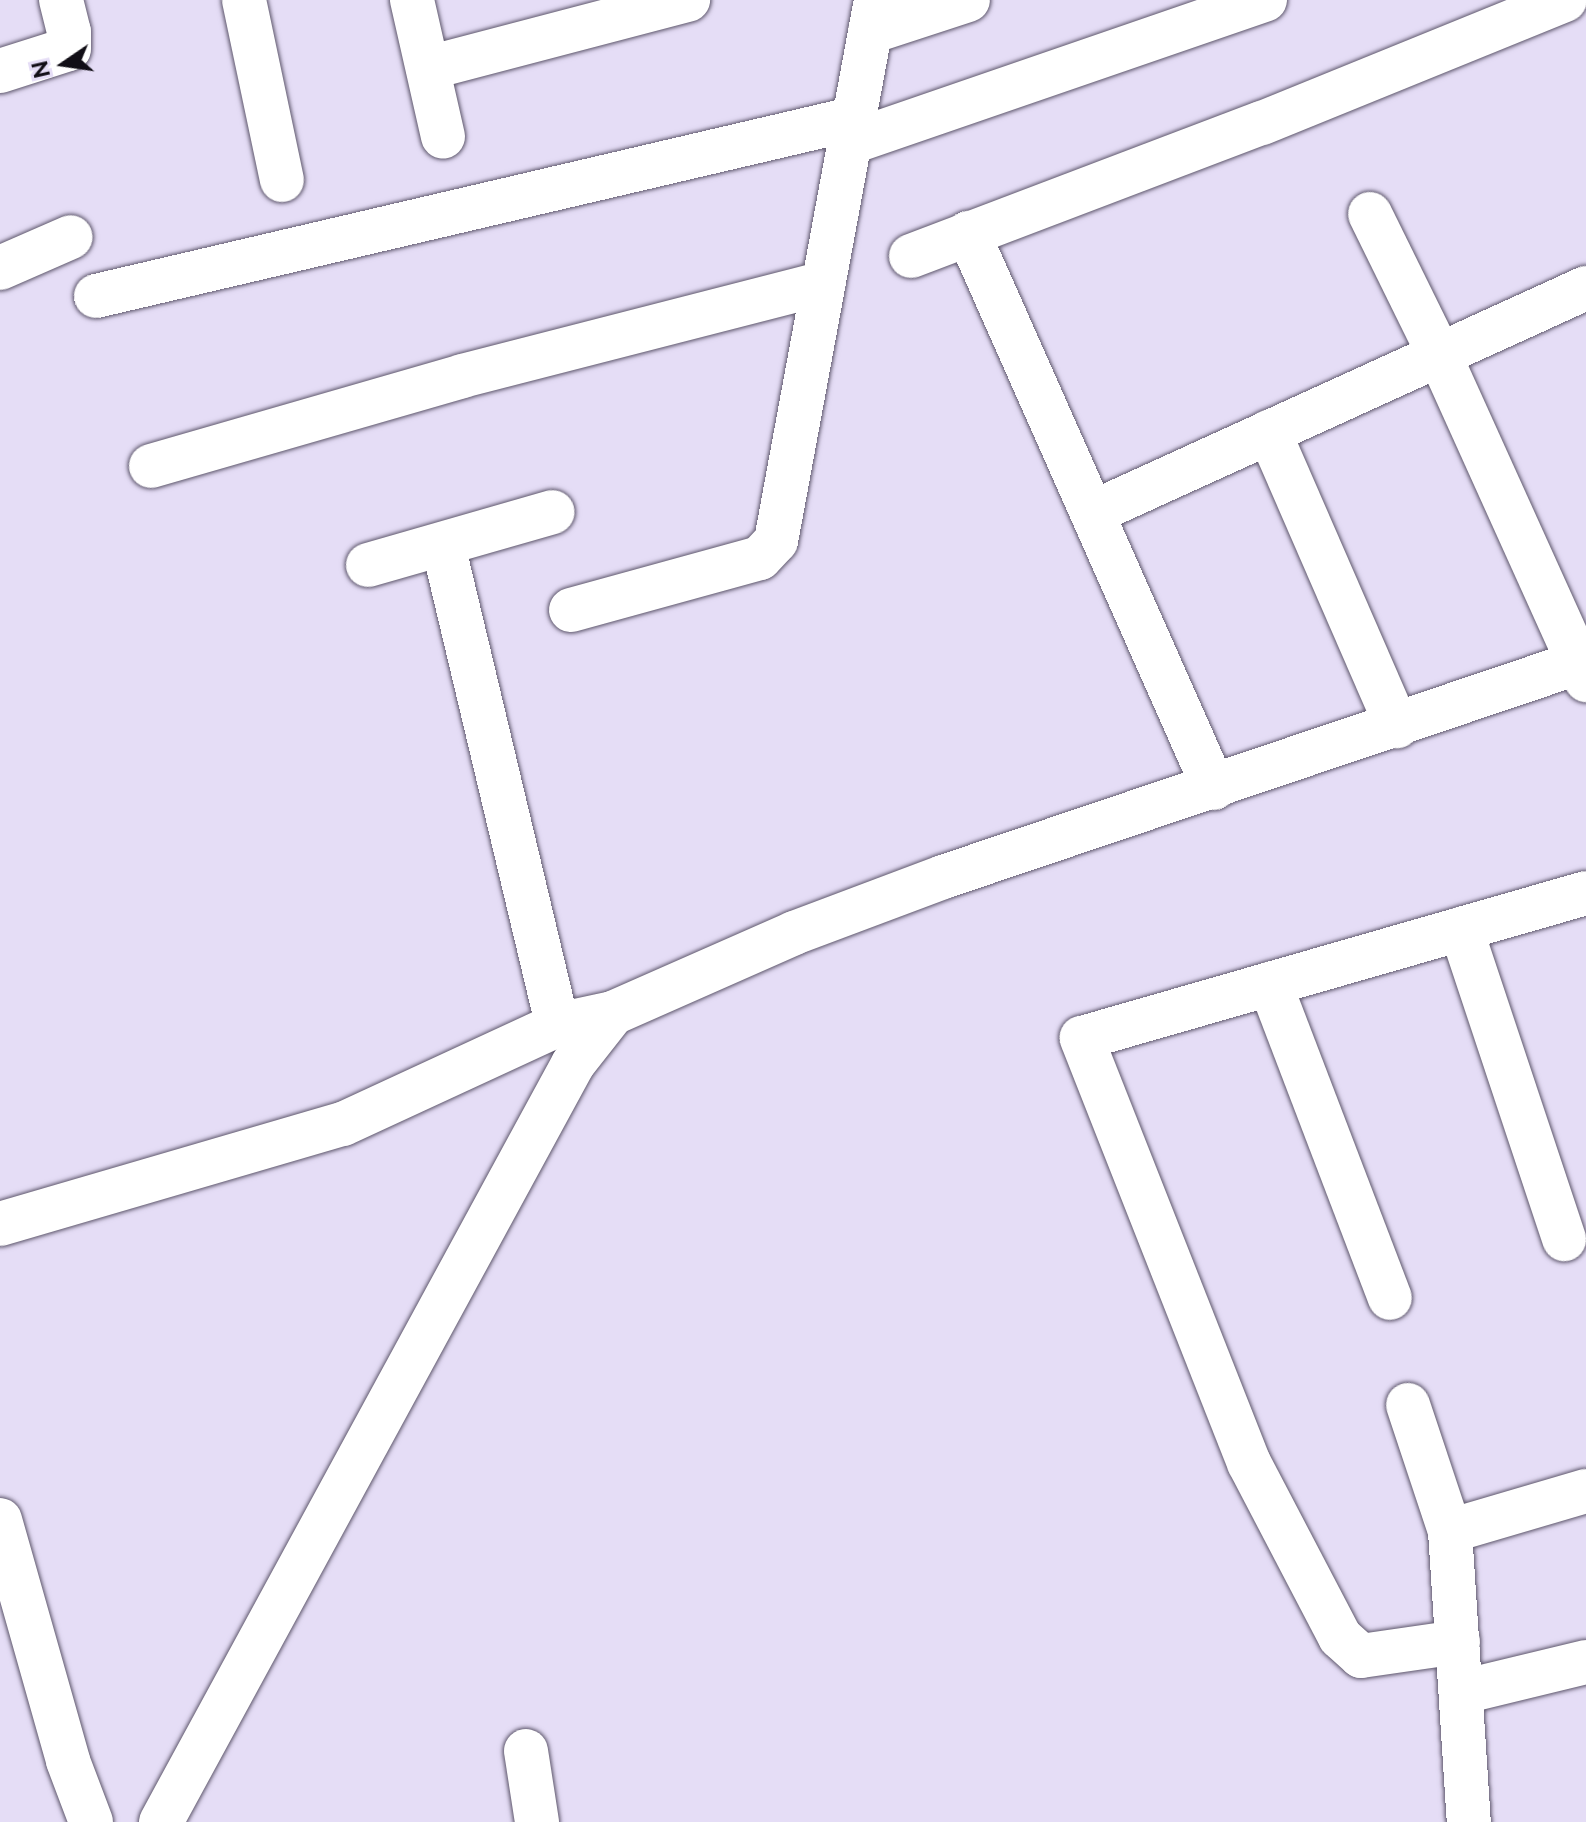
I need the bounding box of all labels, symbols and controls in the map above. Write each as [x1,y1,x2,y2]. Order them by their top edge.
north arrow [24,24,104,104]
text: N [26,58,55,81]

